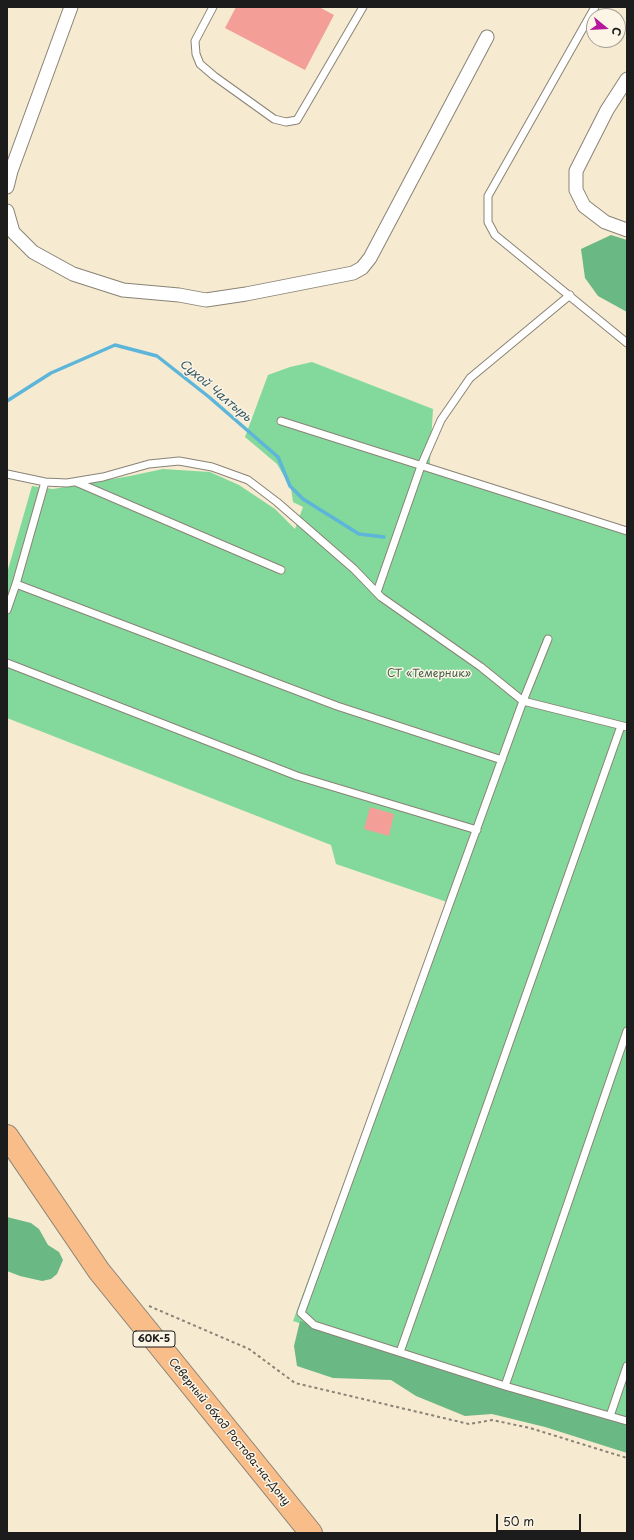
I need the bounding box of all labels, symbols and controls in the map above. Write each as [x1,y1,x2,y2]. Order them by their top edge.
north arrow [586,8,626,48]
text: С [608,25,626,38]
water label: Сухой Чалтырь [176,357,254,425]
park label: СТ «Темерник» [387,667,471,681]
road number: 60К-5 [133,1331,175,1347]
street label: Северный обход Ростова-на-Дону [165,1356,293,1508]
scale bar [498,1506,583,1532]
text: 50 m [503,1512,534,1530]

